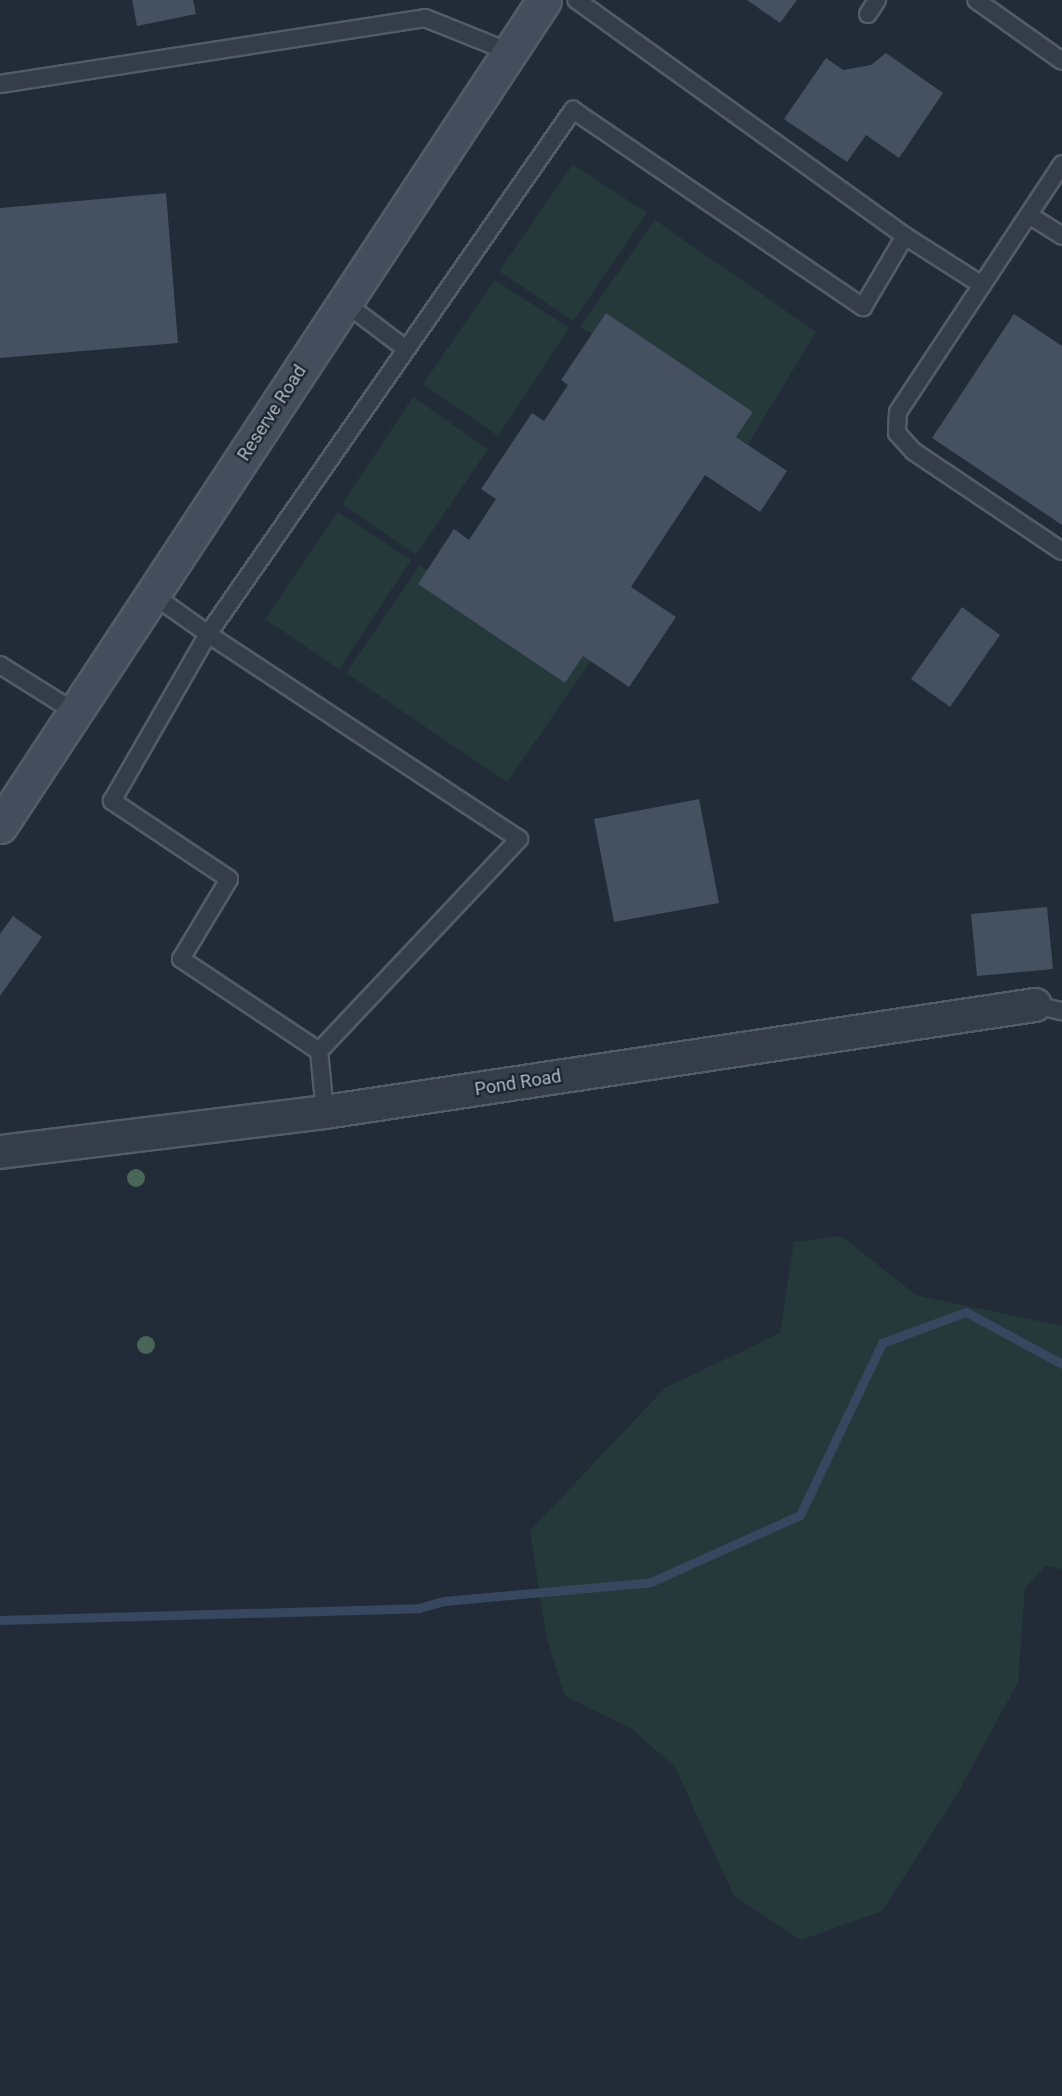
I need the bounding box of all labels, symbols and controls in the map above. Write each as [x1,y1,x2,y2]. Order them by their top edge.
street label: Reserve Road [233,361,311,465]
street label: Pond Road [473,1065,563,1101]

